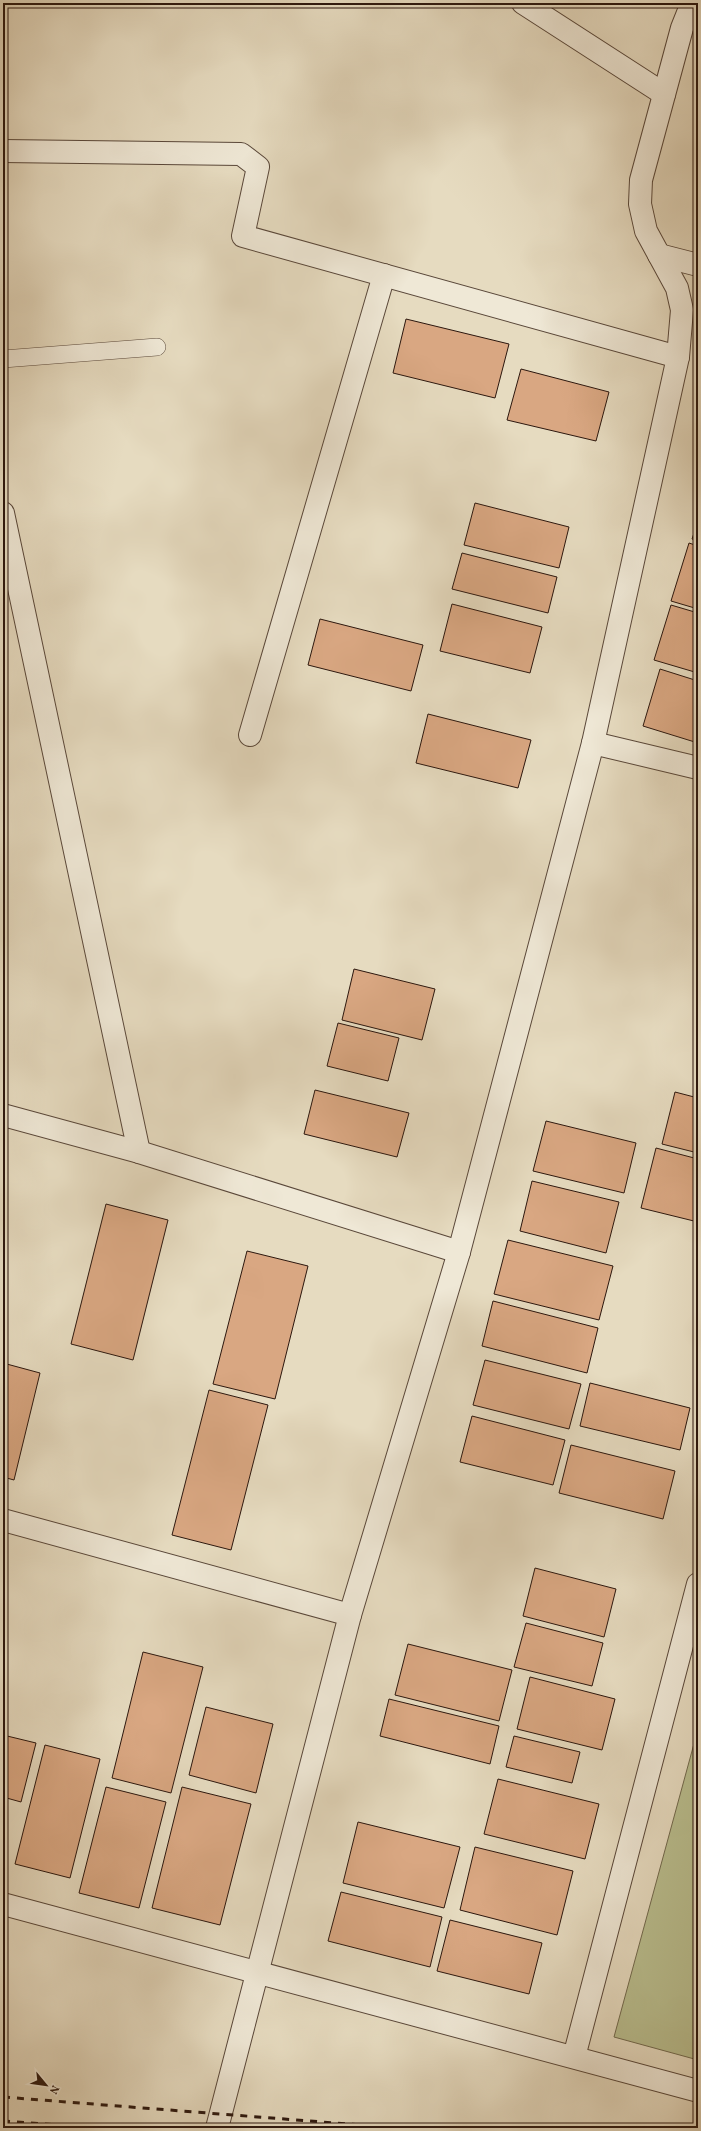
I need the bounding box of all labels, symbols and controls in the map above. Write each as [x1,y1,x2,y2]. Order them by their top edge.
north arrow [26,2065,66,2105]
text: N [45,2082,62,2096]

